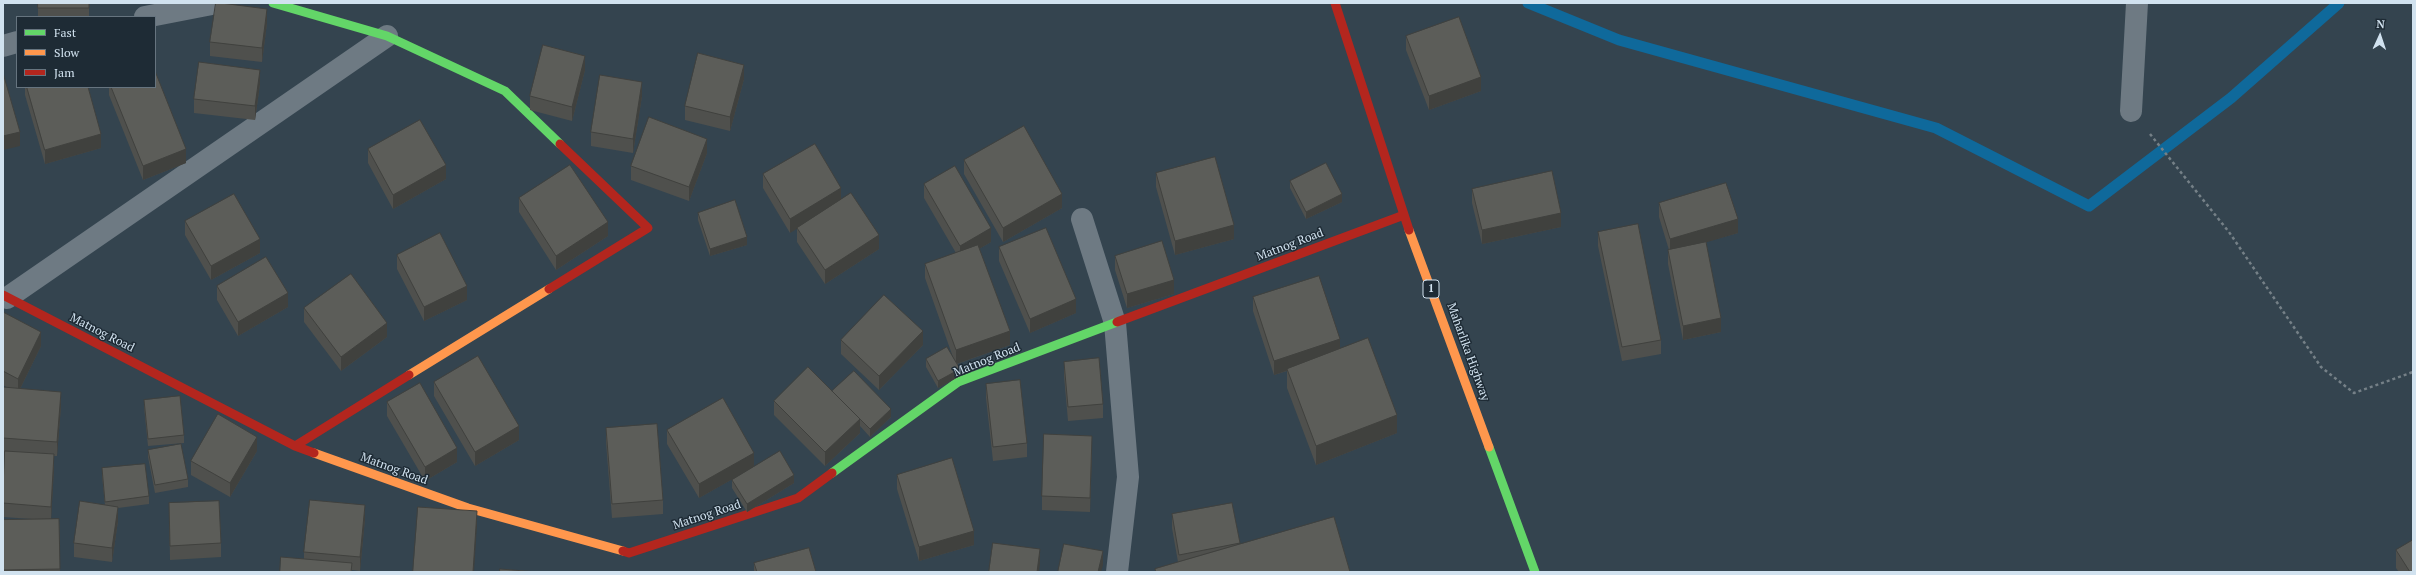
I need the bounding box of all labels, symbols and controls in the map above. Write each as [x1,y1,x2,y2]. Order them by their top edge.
legend [16,16,156,88]
north arrow [2360,16,2400,56]
text: N [2376,17,2385,31]
text: Fast [54,25,76,40]
text: Slow [54,45,79,60]
text: Jam [54,65,75,80]
street label: Matnog Road [1254,226,1326,264]
road number: 1 [1423,280,1439,298]
street label: Maharlika Highway [1444,301,1492,403]
street label: Matnog Road [67,311,137,355]
street label: Matnog Road [952,340,1022,380]
street label: Matnog Road [358,450,430,488]
street label: Matnog Road [671,497,743,533]

